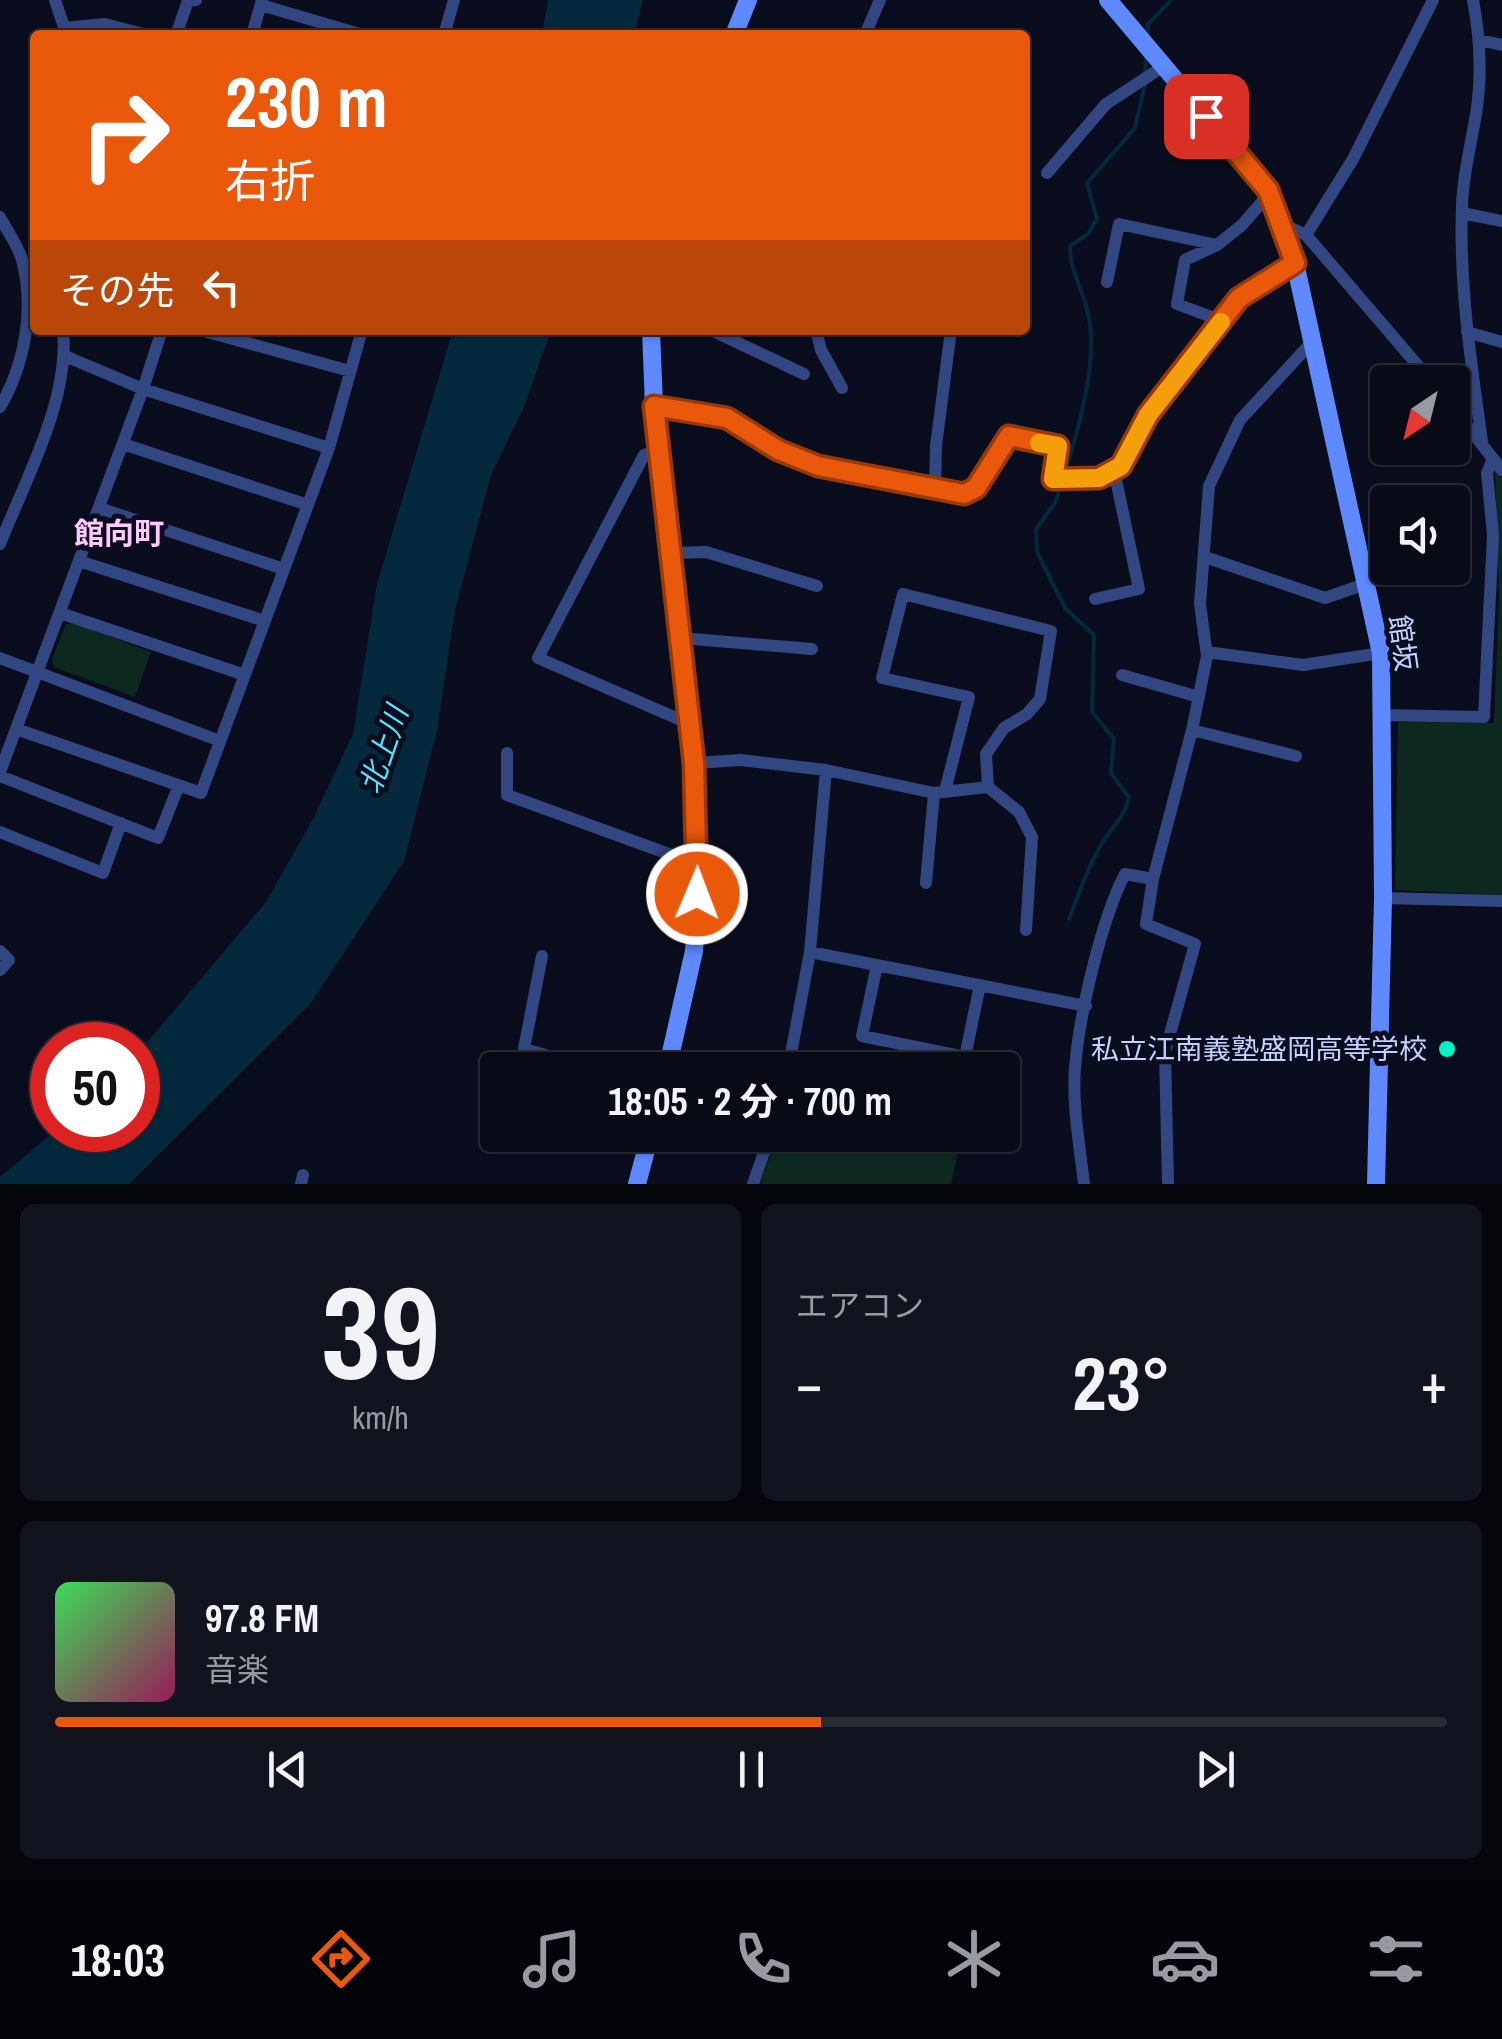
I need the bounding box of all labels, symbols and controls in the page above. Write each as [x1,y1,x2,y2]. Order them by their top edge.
text: 230 m [225,55,388,149]
icon: right [60,70,190,200]
pin [1164,74,1249,159]
icon: arrive [1179,89,1234,144]
text: 右折 [225,150,315,211]
icon: left [194,260,249,315]
text: その先 [60,265,174,316]
north arrow [1370,365,1470,465]
map controls [1370,365,1470,585]
button: sound [1370,485,1470,585]
district label: 館向町 [74,513,164,553]
street label: 館坂 [1380,613,1426,673]
water label: 北上川 [349,698,418,799]
position arrow [645,842,749,946]
speed limit sign: 50 [30,1022,160,1152]
place label: 私立江南義塾盛岡高等学校 [1091,1030,1427,1068]
marker: 私立江南義塾盛岡高等学校 [1436,1038,1458,1060]
text: 18:05 · 2 分 · 700 m [608,1076,892,1127]
text: 39 [321,1243,440,1419]
text: エアコン [796,1284,924,1327]
text: 23° [1072,1332,1171,1433]
text: − [796,1346,822,1420]
text: + [1421,1346,1447,1420]
text: km/h [352,1396,409,1439]
text: 97.8 FM [205,1593,319,1644]
text: 音楽 [205,1648,269,1691]
icon: previous [260,1742,315,1797]
icon: pause [724,1742,779,1797]
icon: next [1188,1742,1243,1797]
icon: directions [306,1924,376,1994]
icon: music [517,1924,587,1994]
icon: phone [728,1924,798,1994]
icon: climate [939,1924,1009,1994]
icon: car [1150,1924,1220,1994]
icon: filters [1361,1924,1431,1994]
text: 18:03 [71,1929,165,1990]

